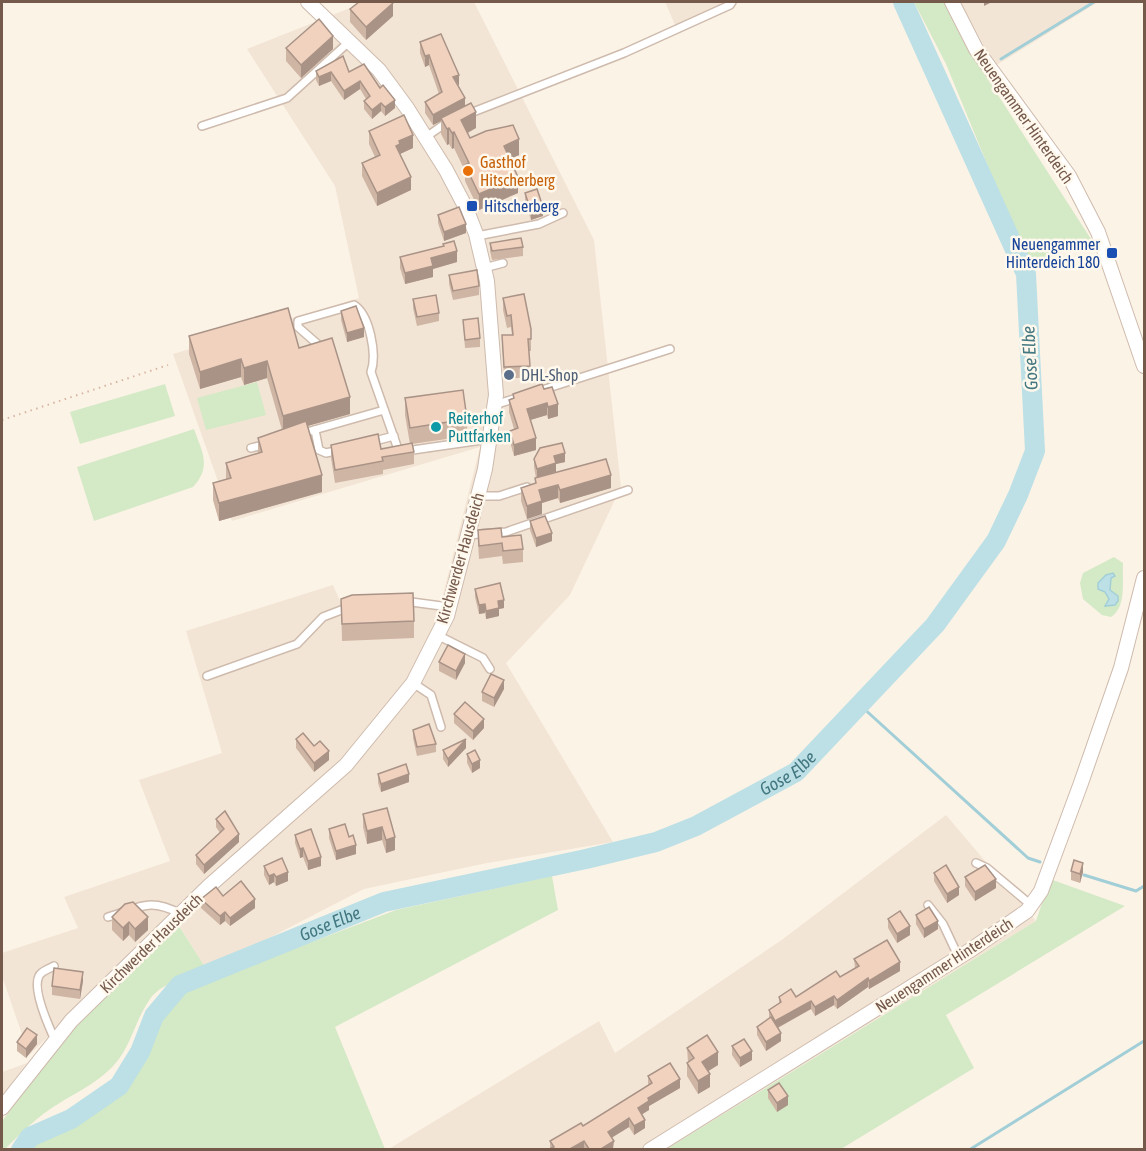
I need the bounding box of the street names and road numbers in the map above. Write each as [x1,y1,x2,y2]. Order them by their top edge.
street label: Neuengammer Hinterdeich [970,45,1077,187]
street label: Kirchwerder Hausdeich [433,490,487,626]
street label: Kirchwerder Hausdeich [96,890,206,996]
street label: Neuengammer Hinterdeich [872,914,1017,1017]

